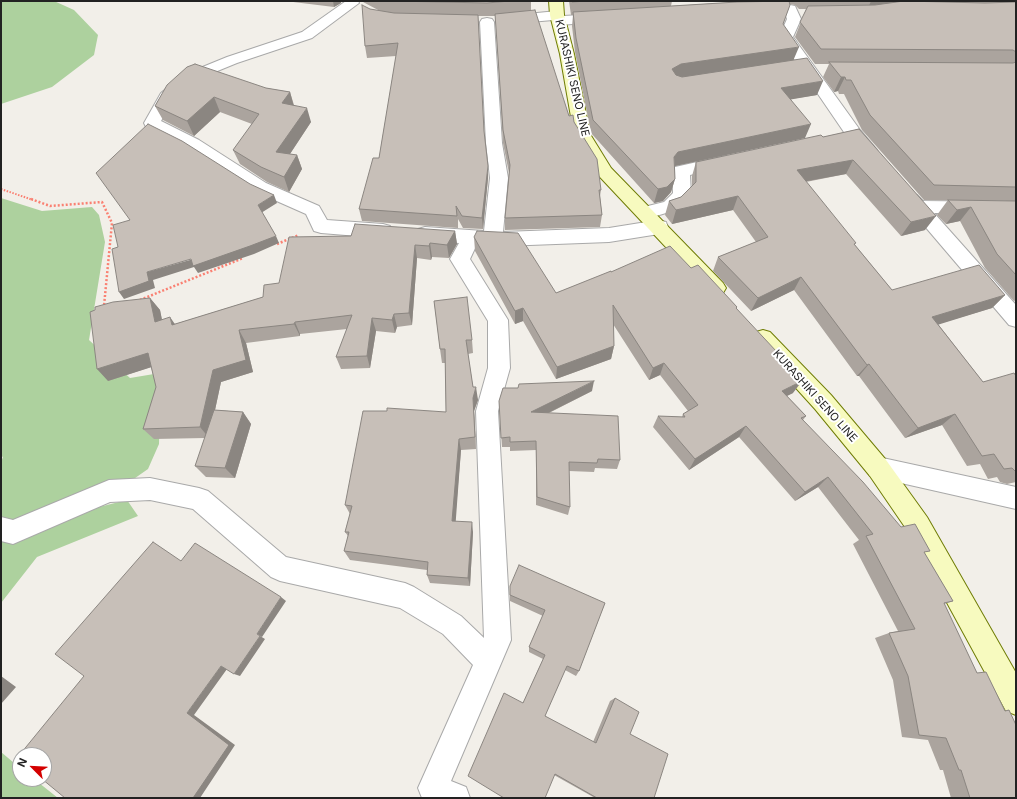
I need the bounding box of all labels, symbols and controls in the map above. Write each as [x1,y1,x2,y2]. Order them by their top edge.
street label: KURASHIKI SENO LINE [552,18,592,138]
street label: KURASHIKI SENO LINE [770,347,860,445]
north arrow [12,747,52,787]
text: N [14,756,30,769]

